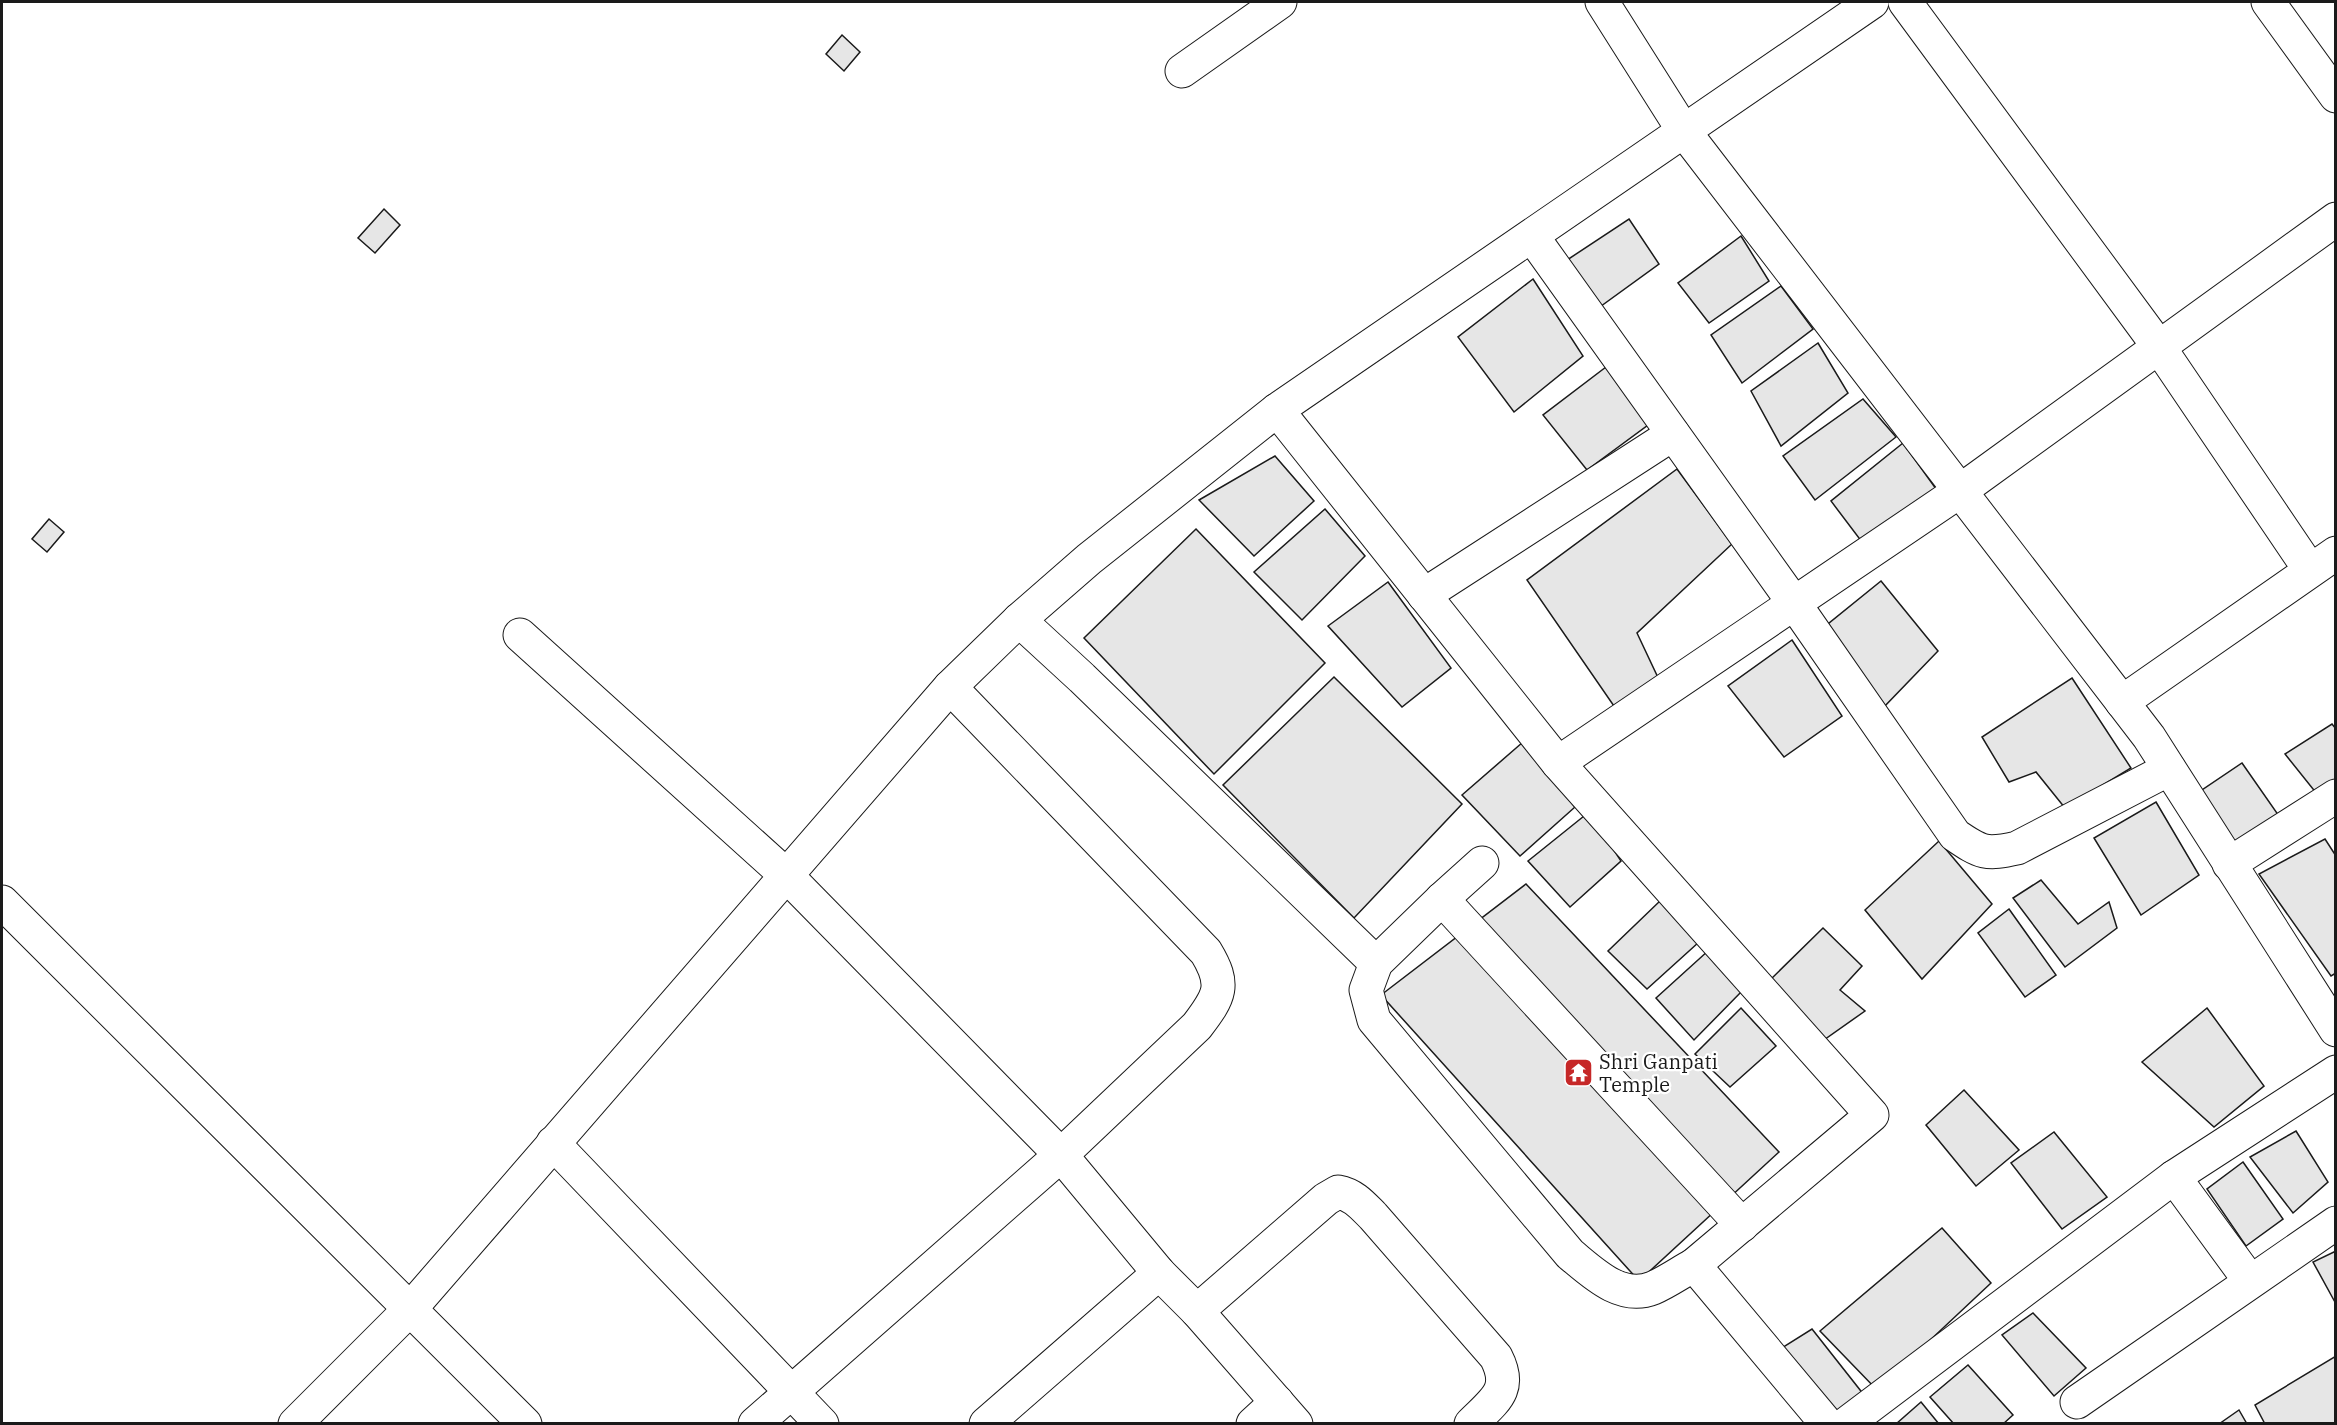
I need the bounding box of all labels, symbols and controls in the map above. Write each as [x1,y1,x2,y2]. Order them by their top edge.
place label: Shri Ganpati Temple [1599,1048,1718,1098]
temple icon: Shri Ganpati Temple [1562,1057,1594,1089]

